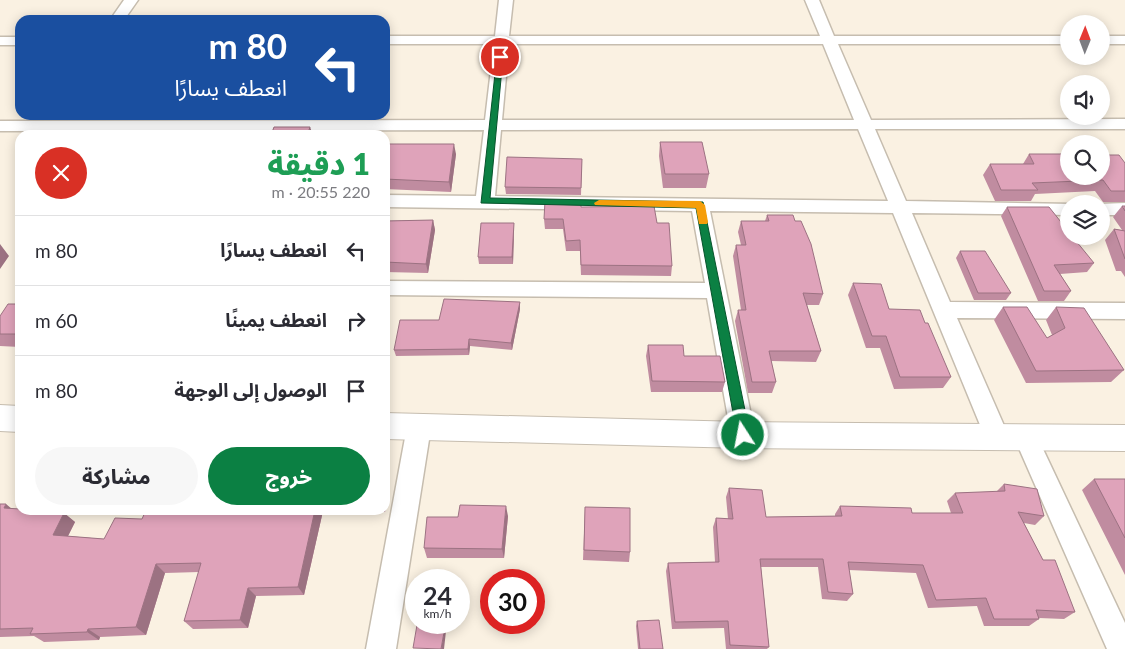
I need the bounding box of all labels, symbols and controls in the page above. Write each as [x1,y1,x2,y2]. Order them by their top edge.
north arrow [1060,15,1110,65]
map controls [1060,15,1110,245]
text: 80 m [209,24,287,66]
icon: left [305,35,370,100]
pin [479,36,521,78]
icon: arrive [486,43,514,71]
text: انعطف يسارًا [175,74,287,101]
button: sound [1060,75,1110,125]
button: search [1060,135,1110,185]
text: 1 دقيقة [267,145,370,181]
button: close [35,147,87,199]
text: 220 m · 20:55 [271,182,370,201]
button: layers [1060,195,1110,245]
icon: left [342,237,370,265]
text: انعطف يسارًا [220,238,327,261]
text: 80 m [35,239,78,262]
icon: right [342,307,370,335]
text: انعطف يمينًا [225,308,327,331]
text: 60 m [35,309,78,332]
icon: arrive [342,377,370,405]
text: الوصول إلى الوجهة [174,378,327,401]
text: 80 m [35,379,78,402]
position arrow [716,408,768,460]
button: مشاركة [35,447,198,505]
button: خروج [208,447,370,505]
speed limit sign: 30 [480,569,545,634]
text: 24 [423,580,452,610]
text: km/h [423,606,452,621]

